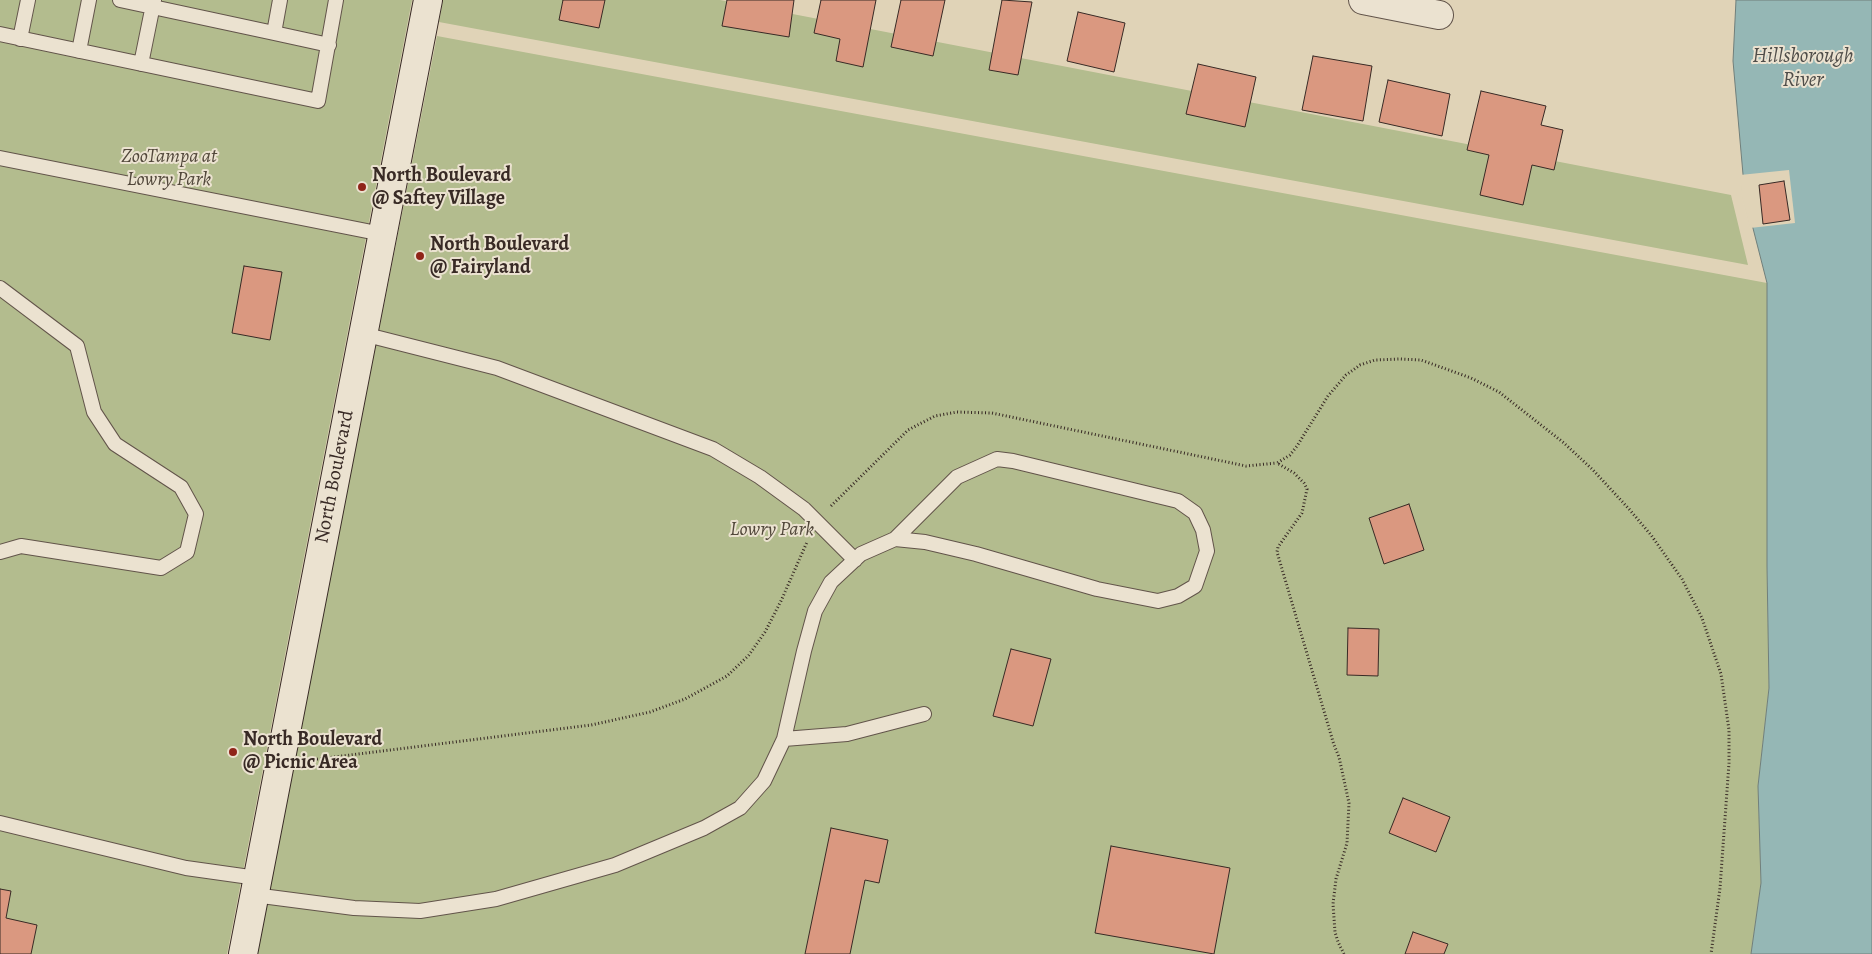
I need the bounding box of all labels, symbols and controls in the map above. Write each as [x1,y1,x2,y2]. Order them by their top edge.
water label: Hillsborough River [1752,44,1854,94]
park label: ZooTampa at Lowry Park [121,145,217,192]
place label: North Boulevard @ Saftey Village [372,164,511,211]
marker: North Boulevard @ Saftey Village [356,181,368,193]
place label: North Boulevard @ Fairyland [430,233,569,280]
marker: North Boulevard @ Fairyland [414,250,426,262]
street label: North Boulevard [310,408,360,546]
park label: Lowry Park [730,518,814,542]
place label: North Boulevard @ Picnic Area [243,728,382,775]
marker: North Boulevard @ Picnic Area [227,746,239,758]

